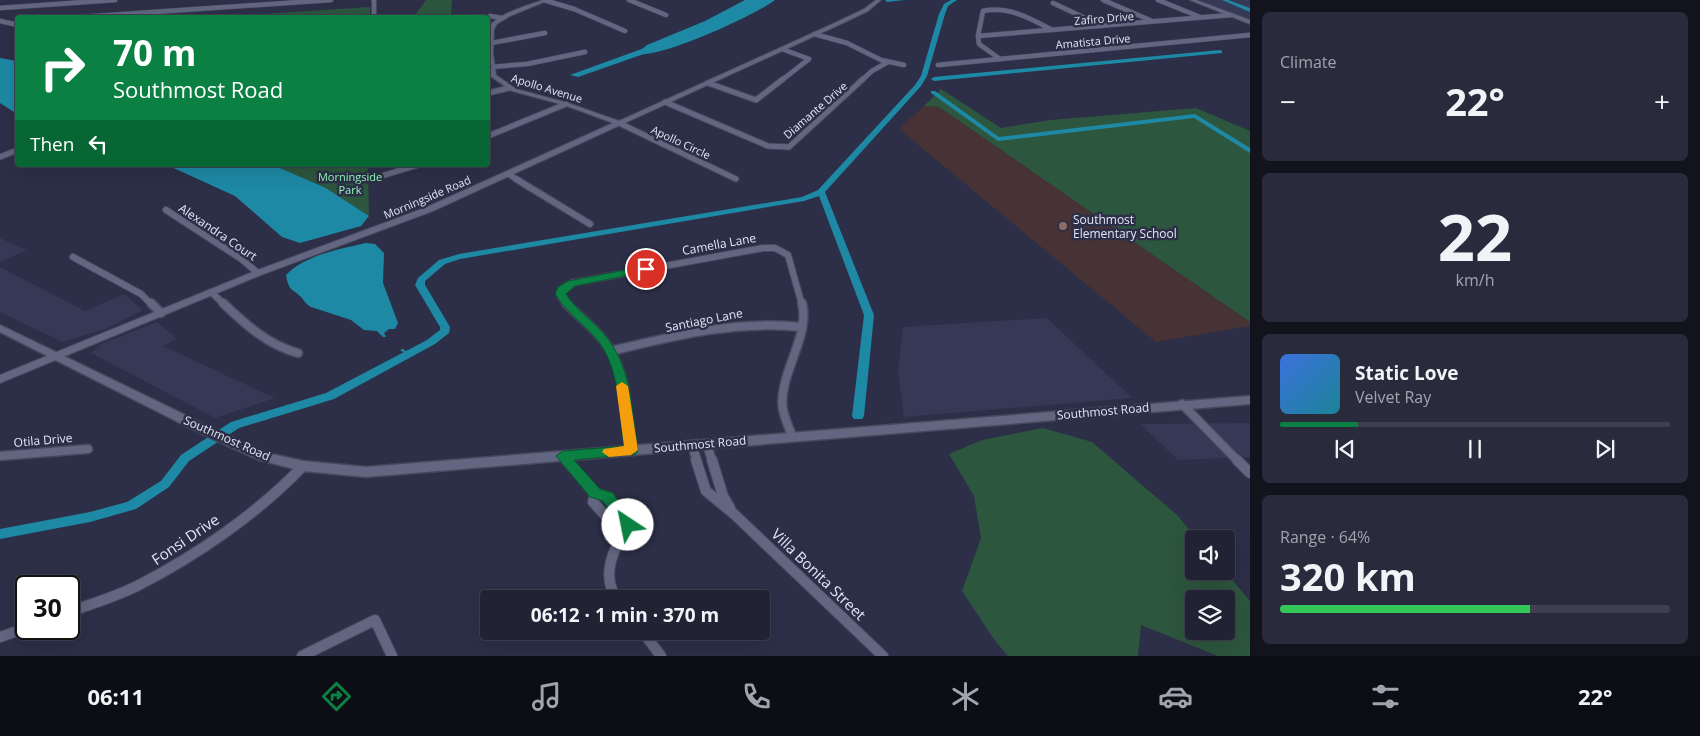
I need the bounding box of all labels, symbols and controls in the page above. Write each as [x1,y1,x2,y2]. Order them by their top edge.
street label: Zafiro Drive [1074,8,1134,28]
text: 70 m [113,29,196,76]
street label: Amatista Drive [1055,30,1131,52]
icon: right [30,35,95,100]
text: Climate [1280,51,1337,73]
street label: Apollo Avenue [510,70,584,106]
text: Southmost Road [113,74,283,104]
text: 22° [1445,75,1505,127]
street label: Diamante Drive [780,78,850,142]
text: − [1280,82,1296,120]
text: + [1654,82,1670,120]
street label: Apollo Circle [649,122,713,162]
icon: left [84,130,112,158]
text: Then [30,131,74,157]
park label: Morningside Park [318,169,382,197]
street label: Morningside Road [381,172,473,222]
text: 22 [1438,192,1512,280]
street label: Alexandra Court [176,200,260,264]
place label: Southmost Elementary School [1073,211,1177,242]
marker: Southmost Elementary School [1057,220,1069,232]
street label: Camella Lane [681,229,758,259]
pin [625,248,667,290]
icon: arrive [632,255,660,283]
text: km/h [1456,269,1494,291]
street label: Santiago Lane [664,304,744,336]
text: Static Love [1355,360,1458,386]
text: Velvet Ray [1355,386,1431,408]
street label: Southmost Road [1056,398,1150,424]
street label: Southmost Road [181,411,273,465]
street label: Otila Drive [13,429,73,451]
street label: Southmost Road [653,431,747,457]
icon: previous [1331,435,1359,463]
icon: pause [1461,435,1489,463]
icon: next [1591,435,1619,463]
position arrow [601,498,653,550]
street label: Fonsi Drive [147,509,223,569]
street label: Villa Bonita Street [768,524,870,624]
text: Range · 64% [1280,526,1370,548]
map controls [1185,530,1235,640]
button: sound [1185,530,1235,580]
text: 320 km [1280,550,1416,602]
speed limit sign: 30 [15,575,80,640]
button: layers [1185,590,1235,640]
text: 06:12 · 1 min · 370 m [531,602,719,628]
icon: directions [319,679,354,714]
icon: music [529,679,564,714]
icon: phone [739,679,774,714]
icon: climate [948,679,983,714]
icon: car [1158,679,1193,714]
icon: filters [1368,679,1403,714]
text: 06:11 [87,681,144,711]
text: 22° [1578,681,1613,711]

